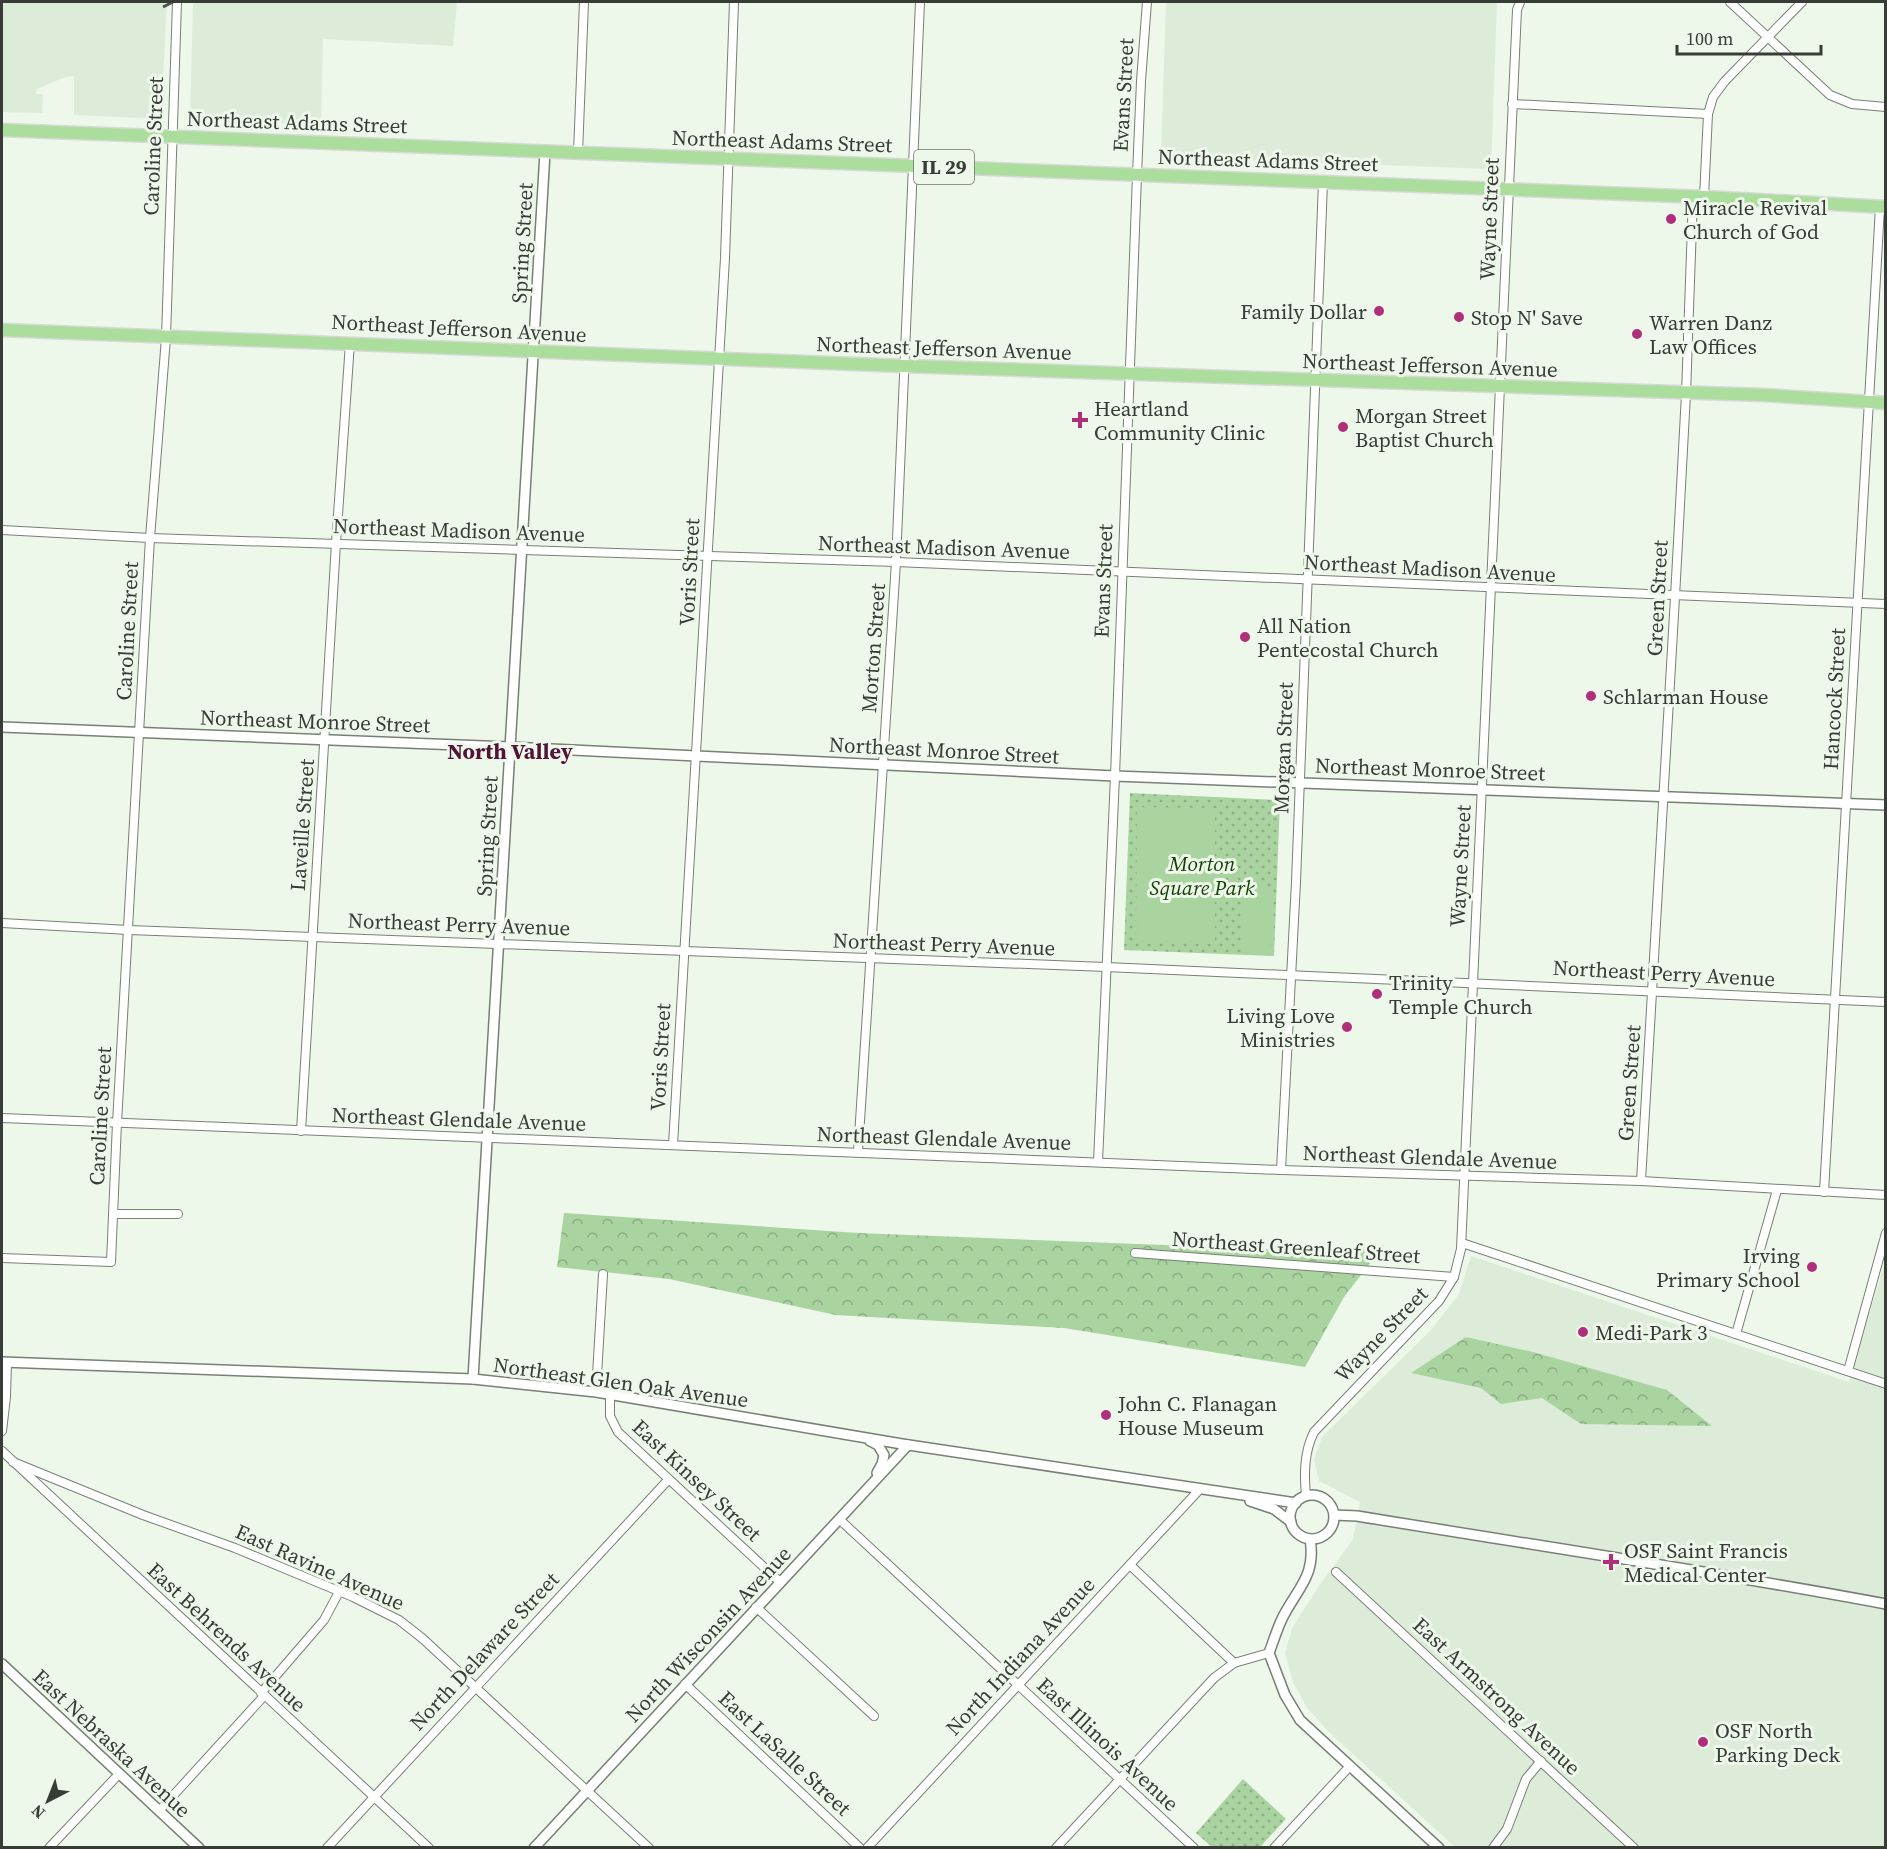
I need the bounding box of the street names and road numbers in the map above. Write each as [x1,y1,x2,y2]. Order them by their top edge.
street label: Evans Street [1106,37,1140,153]
street label: Caroline Street [136,76,170,216]
street label: Northeast Adams Street [186,104,408,140]
street label: Northeast Adams Street [671,123,893,159]
street label: Northeast Adams Street [1157,142,1379,178]
road number: IL 29 [914,150,974,184]
street label: Wayne Street [1472,157,1506,281]
street label: Spring Street [504,182,540,304]
street label: Northeast Jefferson Avenue [331,307,587,349]
street label: Northeast Jefferson Avenue [816,329,1072,367]
street label: Northeast Jefferson Avenue [1302,346,1558,384]
street label: Northeast Madison Avenue [333,511,585,549]
street label: Voris Street [672,517,706,626]
street label: Evans Street [1087,523,1119,639]
street label: Northeast Madison Avenue [818,528,1070,566]
street label: Green Street [1639,539,1675,657]
street label: Northeast Madison Avenue [1303,547,1557,589]
street label: Caroline Street [109,561,145,701]
street label: Morton Street [854,582,892,714]
street label: Hancock Street [1816,627,1852,771]
street label: Morgan Street [1266,682,1300,814]
street label: Northeast Monroe Street [199,702,431,740]
street label: Northeast Monroe Street [828,729,1060,771]
street label: Northeast Monroe Street [1314,750,1546,788]
street label: Laveille Street [283,758,321,892]
street label: Spring Street [469,775,505,897]
street label: Wayne Street [1442,804,1478,928]
street label: Northeast Perry Avenue [347,906,571,942]
street label: Northeast Perry Avenue [832,926,1056,962]
street label: Northeast Perry Avenue [1552,953,1776,993]
street label: Voris Street [643,1002,677,1111]
street label: Green Street [1610,1024,1648,1142]
street label: Caroline Street [82,1046,118,1186]
street label: Northeast Glendale Avenue [331,1100,587,1138]
street label: Northeast Glendale Avenue [816,1119,1072,1157]
street label: Northeast Glendale Avenue [1302,1138,1558,1176]
street label: Northeast Greenleaf Street [1171,1224,1421,1270]
street label: Wayne Street [1328,1280,1434,1388]
street label: Northeast Glen Oak Avenue [492,1350,750,1414]
street label: East Kinsey Street [626,1413,768,1548]
street label: East Ravine Avenue [231,1517,409,1617]
street label: North Wisconsin Avenue [619,1540,797,1728]
street label: East Behrends Avenue [141,1556,313,1718]
street label: North Delaware Street [403,1565,565,1737]
street label: North Indiana Avenue [939,1570,1101,1742]
street label: East Armstrong Avenue [1407,1611,1587,1781]
street label: East Nebraska Avenue [28,1663,196,1823]
street label: East Illinois Avenue [1031,1671,1185,1817]
street label: East LaSalle Street [712,1684,858,1822]

